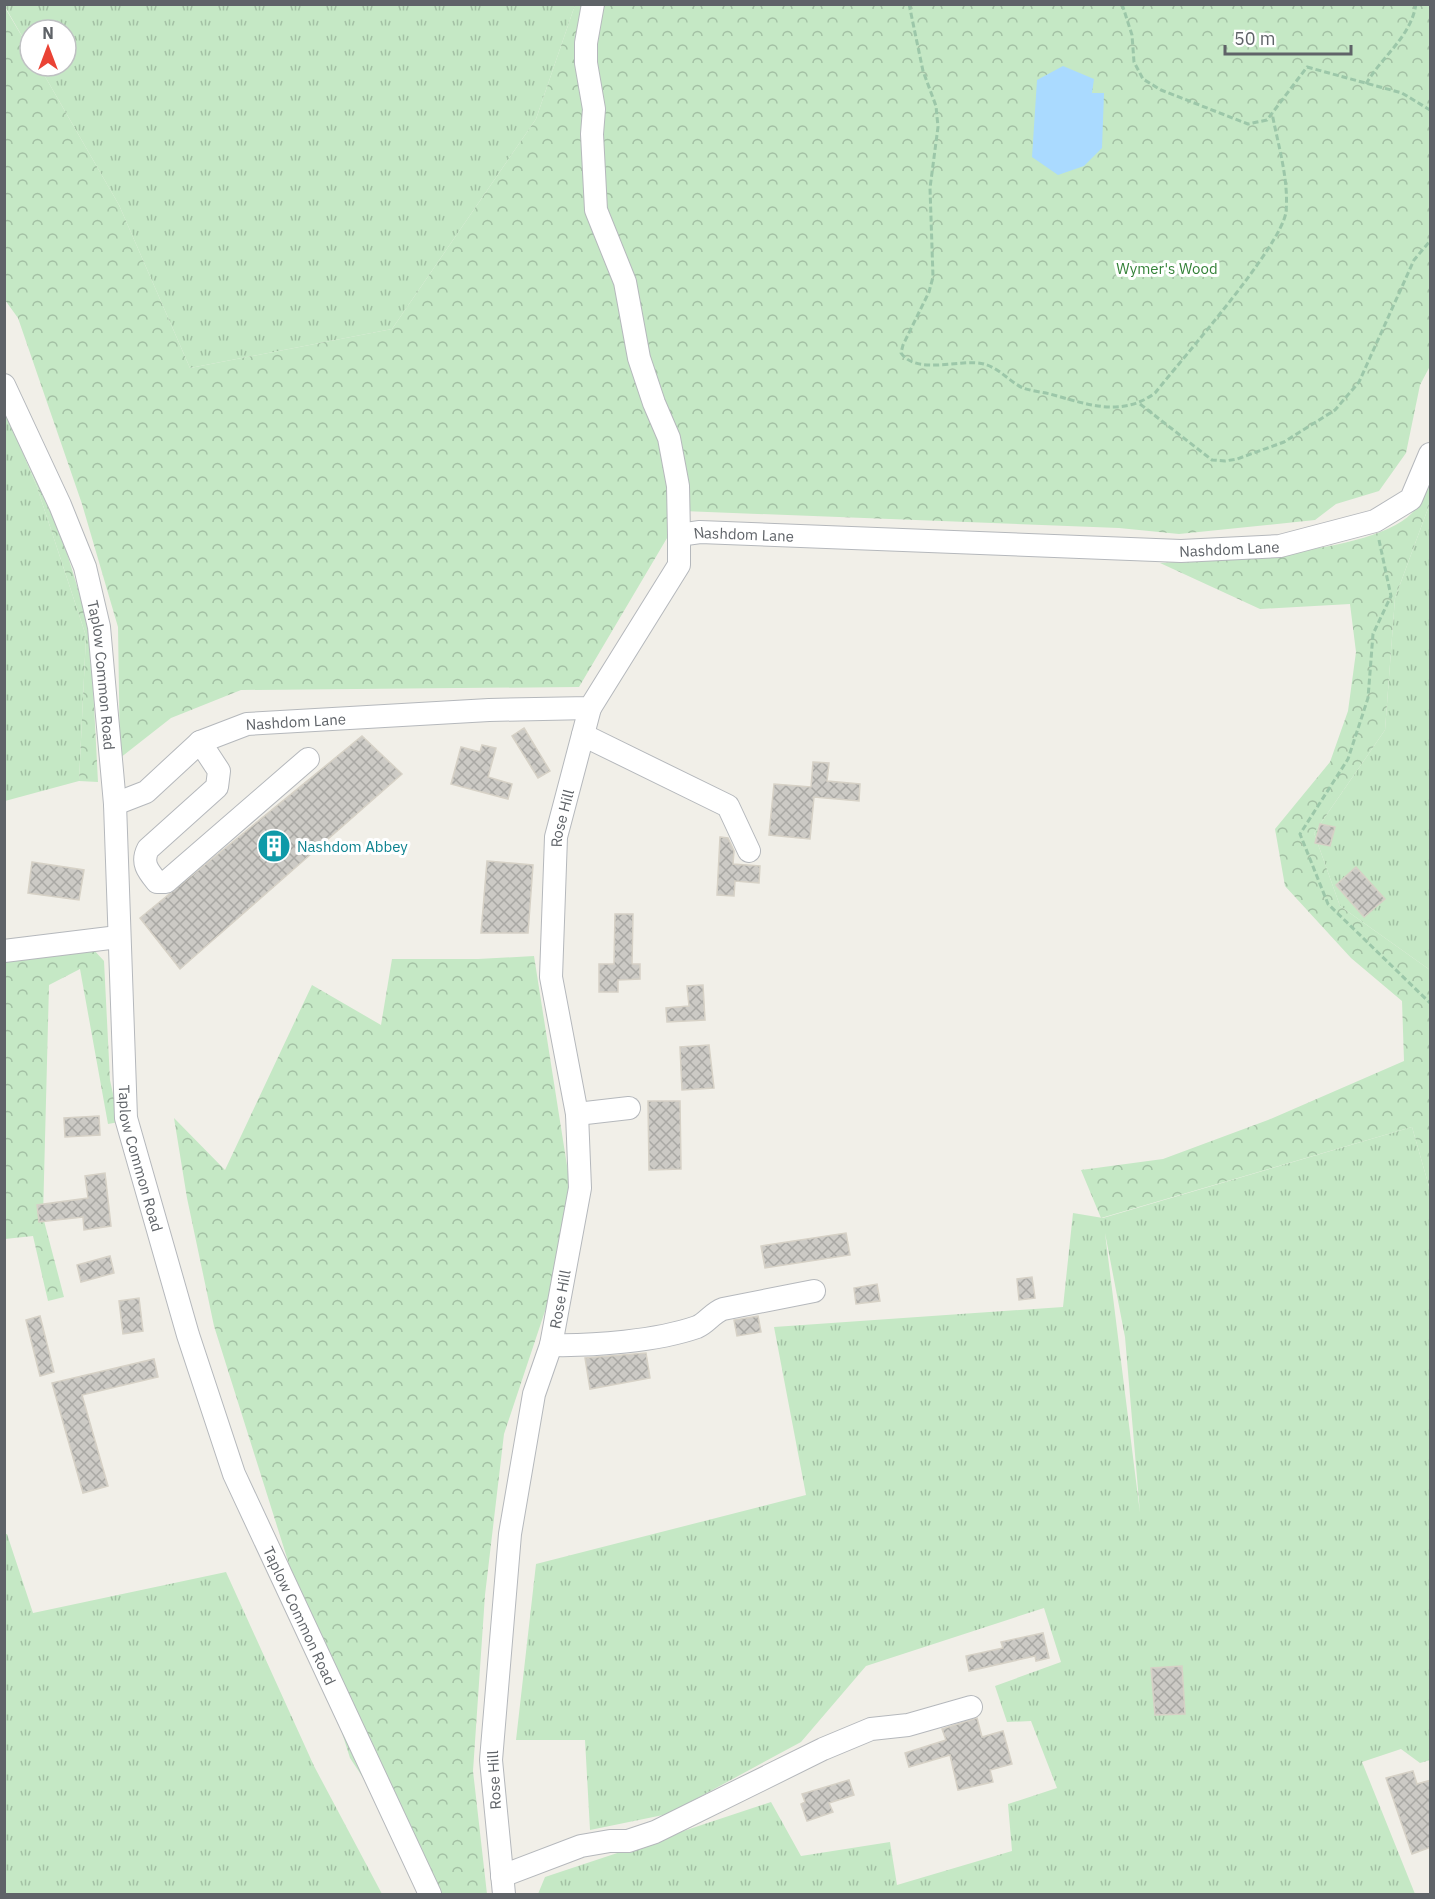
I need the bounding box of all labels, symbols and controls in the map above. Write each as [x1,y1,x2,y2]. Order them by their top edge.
north arrow [18,18,78,78]
scale bar [1225,18,1351,56]
text: N [42,23,54,43]
text: 50 m [1234,27,1276,50]
park label: Wymer's Wood [1116,259,1218,278]
street label: Nashdom Lane [692,522,794,545]
street label: Nashdom Lane [1179,537,1280,561]
street label: Taplow Common Road [84,598,120,751]
street label: Nashdom Lane [245,709,346,734]
street label: Rose Hill [546,787,578,848]
building icon: Nashdom Abbey [256,828,292,864]
place label: Nashdom Abbey [297,837,408,856]
street label: Taplow Common Road [115,1085,167,1234]
street label: Rose Hill [545,1268,574,1330]
street label: Taplow Common Road [260,1543,340,1688]
street label: Rose Hill [483,1750,505,1810]

